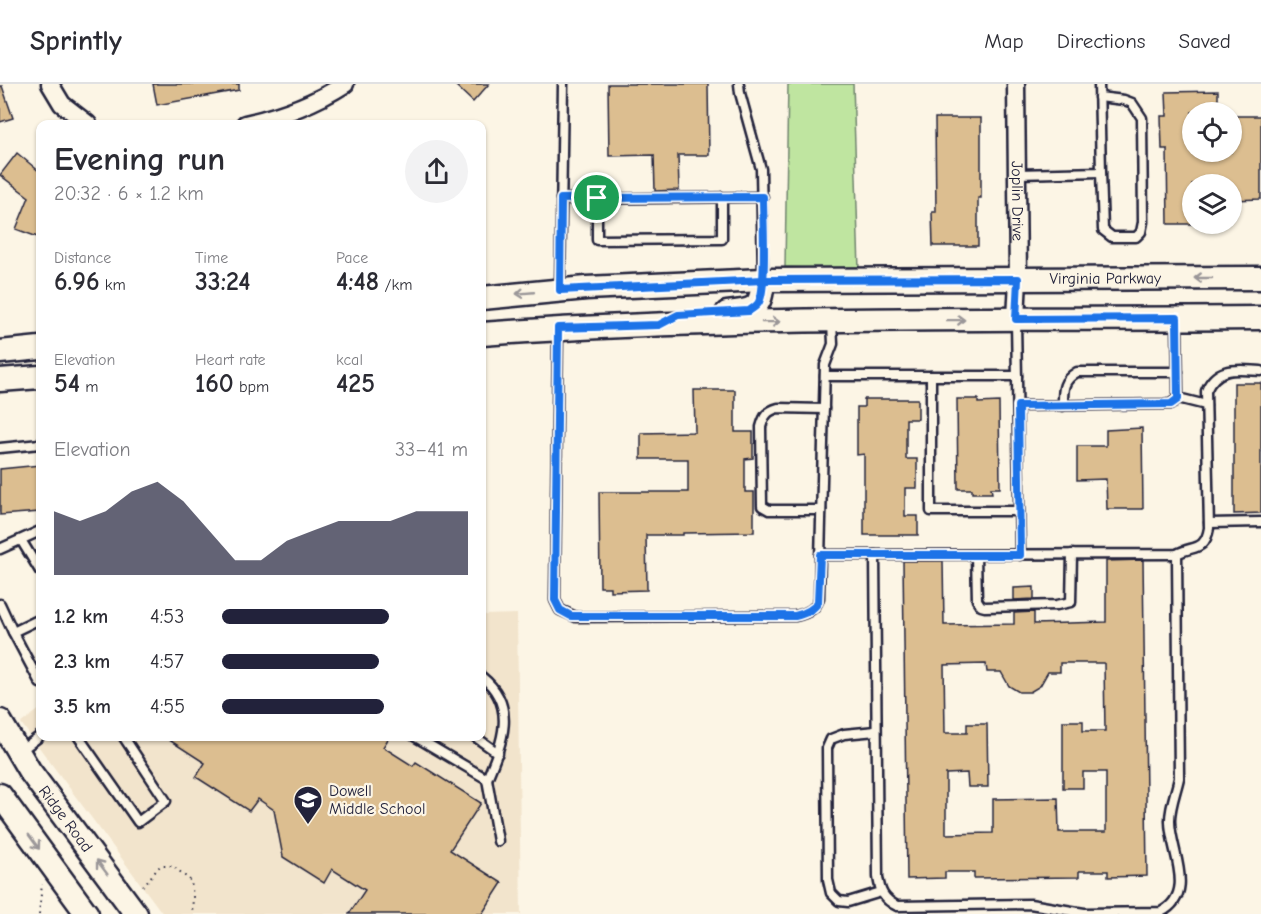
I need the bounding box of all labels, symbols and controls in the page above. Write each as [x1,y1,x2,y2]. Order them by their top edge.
text: Sprintly [30,25,122,57]
text: Map [984,29,1024,53]
text: Directions [1057,29,1146,53]
text: Saved [1179,29,1231,53]
map controls [1182,102,1242,234]
button: locate [1182,102,1242,162]
text: Evening run [54,140,225,178]
button: share [405,140,468,203]
street label: Joplin Drive [1008,161,1027,241]
pin [571,172,622,223]
button: layers [1182,174,1242,234]
icon: arrive [580,181,613,214]
text: 20:32 · 6 × 1.2 km [54,182,204,205]
text: Distance [54,249,111,267]
text: Time [195,249,228,267]
text: Pace [336,249,368,267]
text: 6.96 [54,267,100,297]
text: 33:24 [195,267,250,297]
text: 4:48 [336,267,379,297]
street label: Virginia Parkway [1049,269,1162,288]
one-way arrow [1193,272,1213,284]
text: km [100,276,126,294]
text: /km [379,276,412,294]
one-way arrow [515,288,535,299]
one-way arrow [946,314,966,326]
one-way arrow [760,317,780,328]
text: Elevation [54,351,115,369]
text: Heart rate [195,351,266,369]
text: kcal [336,351,363,369]
text: 54 [54,369,80,399]
text: 160 [195,369,234,399]
text: 425 [336,369,375,399]
text: m [80,378,99,396]
text: bpm [234,378,269,396]
text: Elevation [54,438,131,461]
text: 33–41 m [395,438,468,461]
text: 1.2 km [54,605,108,628]
text: 4:53 [150,605,184,628]
text: 2.3 km [54,650,110,673]
text: 4:57 [150,650,184,673]
text: 3.5 km [54,695,111,718]
text: 4:55 [150,695,185,718]
street label: Ridge Road [35,782,96,856]
place label: Dowell Middle School [329,782,425,818]
school or university icon: Dowell Middle School [292,784,324,826]
one-way arrow [28,834,41,850]
one-way arrow [95,859,108,875]

